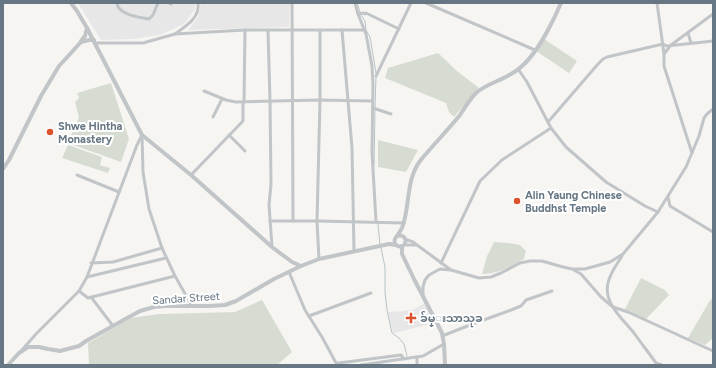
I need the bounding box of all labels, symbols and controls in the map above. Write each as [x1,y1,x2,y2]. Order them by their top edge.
place label: Shwe Hintha Monastery [58,120,123,146]
marker: Shwe Hintha Monastery [45,127,55,137]
place label: Alin Yaung Chinese Buddhst Temple [525,189,622,215]
marker: Alin Yaung Chinese Buddhst Temple [512,196,522,206]
street label: Sandar Street [152,290,220,307]
place label: ခ်မ္းသာသုခ [420,311,483,328]
marker: ခ်မ္းသာသုခ [405,312,417,324]

